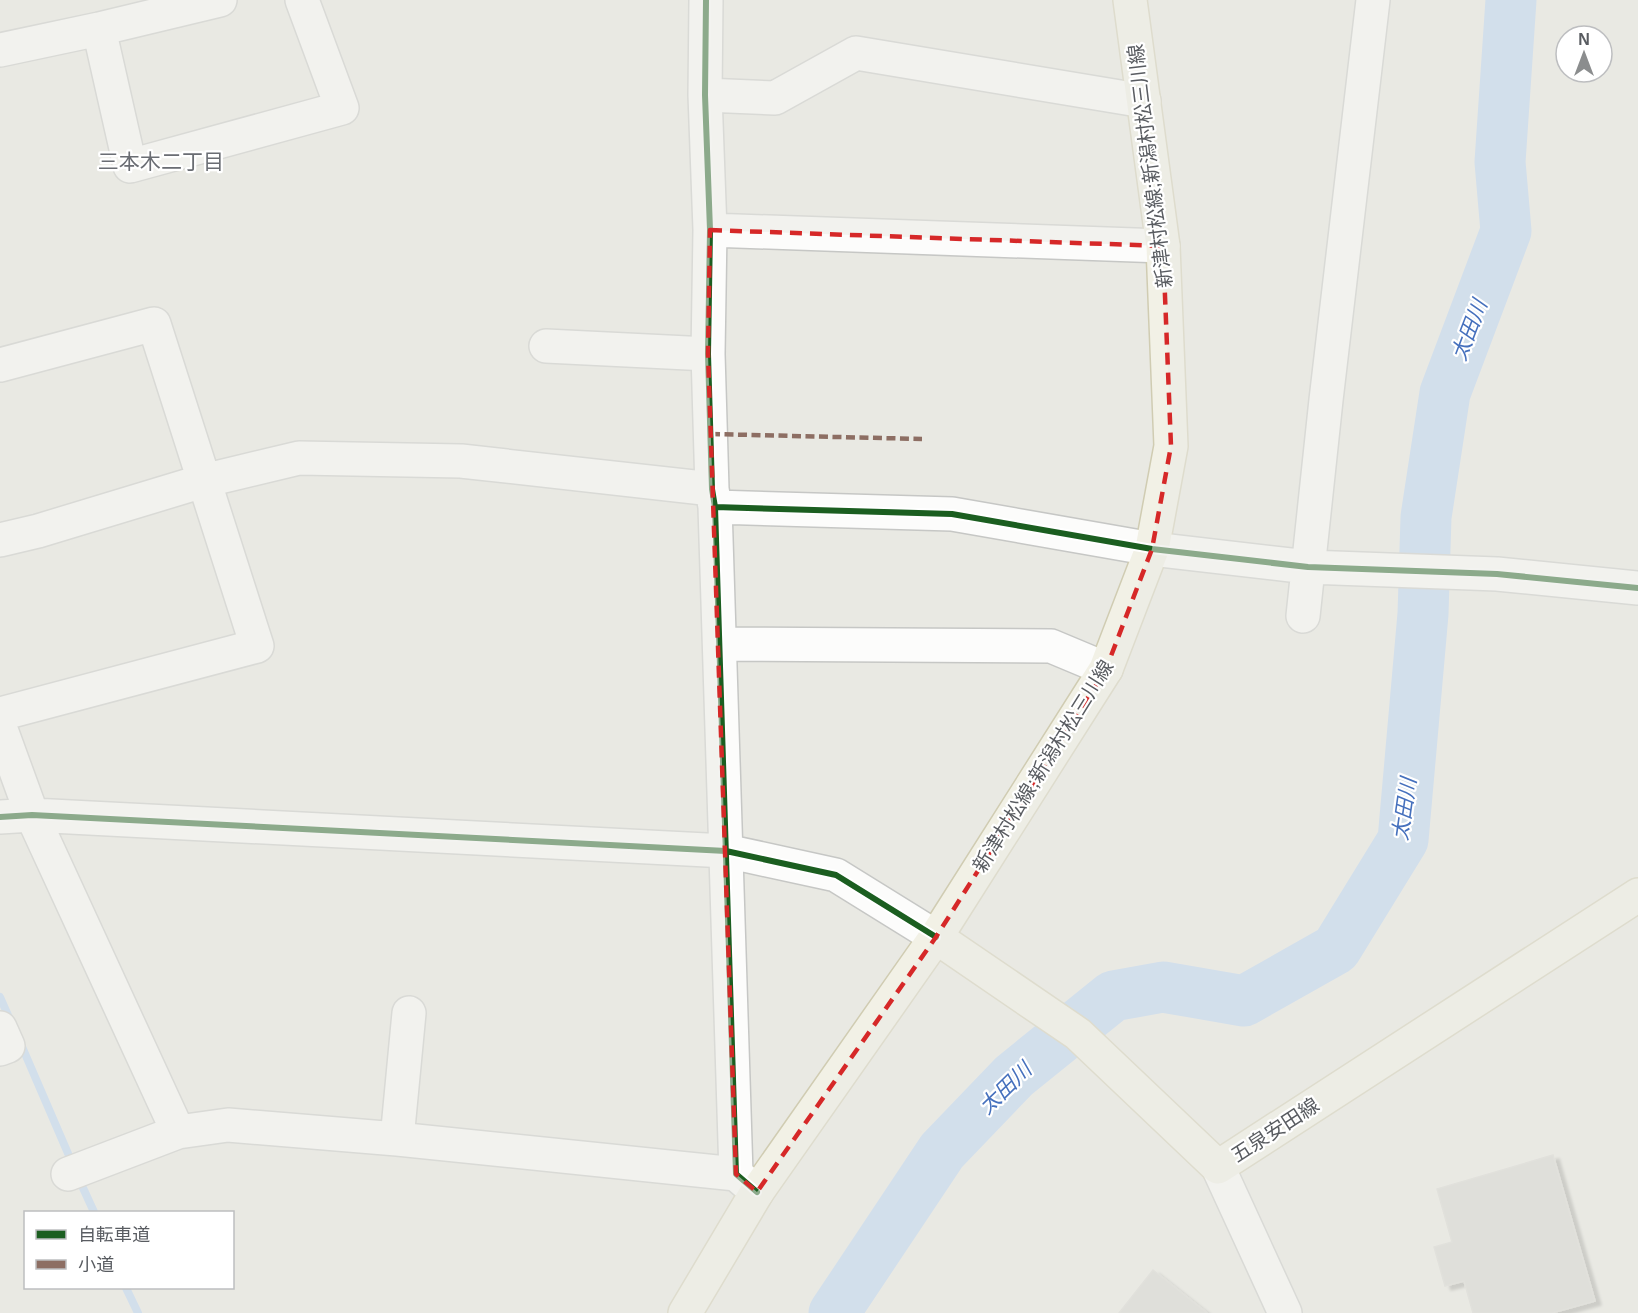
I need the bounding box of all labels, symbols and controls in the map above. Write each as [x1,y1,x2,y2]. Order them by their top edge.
north arrow [1554,24,1614,84]
text: N [1578,31,1590,48]
street label: 新津村松線;新潟村松三川線 [1124,43,1176,289]
district label: 三本木二丁目 [98,150,224,173]
water label: 太田川 [1447,295,1492,364]
street label: 新津村松線;新潟村松三川線 [969,656,1117,876]
water label: 太田川 [1388,774,1420,842]
water label: 太田川 [974,1056,1037,1118]
street label: 五泉安田線 [1227,1094,1323,1166]
legend [24,1211,234,1289]
text: 自転車道 [78,1225,150,1245]
text: 小道 [78,1255,114,1275]

